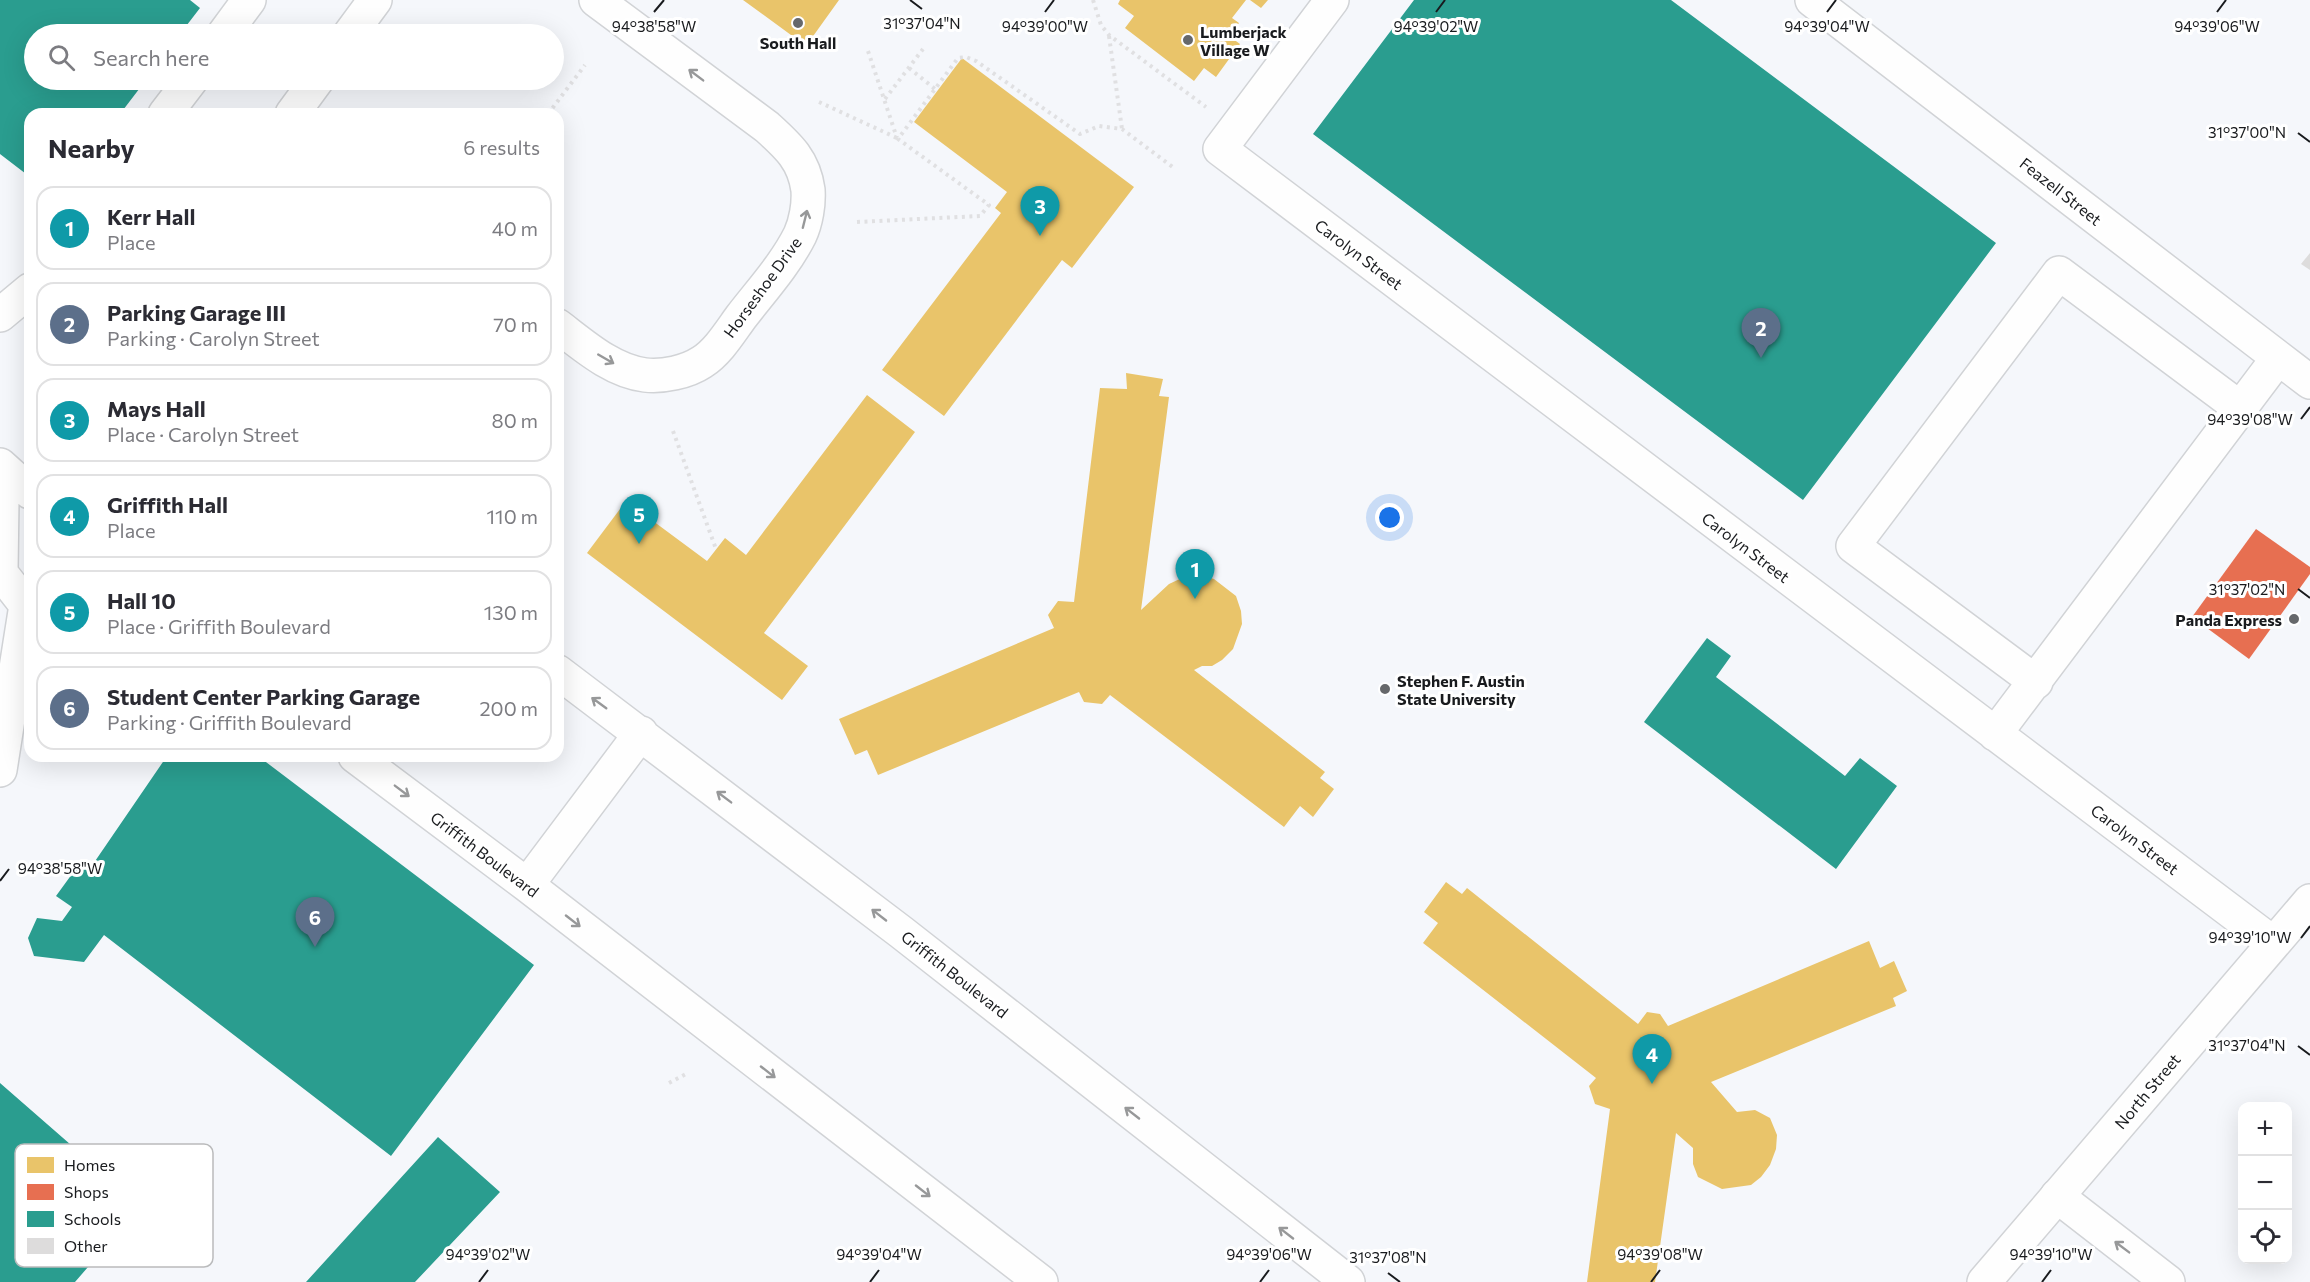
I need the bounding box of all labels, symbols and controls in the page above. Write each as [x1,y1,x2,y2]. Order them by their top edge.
text: 31°37'04"N [883,14,961,32]
marker: South Hall [791,16,805,30]
text: 94°38'58"W [612,17,696,35]
text: 94°39'00"W [1002,17,1088,35]
text: 94°39'02"W [1394,17,1478,35]
text: 94°39'04"W [1784,17,1870,35]
text: 94°39'06"W [2174,17,2260,35]
place label: Lumberjack Village W [1200,22,1287,59]
search box [24,24,564,90]
place label: South Hall [760,33,836,52]
marker: Lumberjack Village W [1181,33,1195,47]
icon: search [45,41,78,74]
text: Search here [93,44,209,71]
one-way arrow [689,68,705,81]
text: 31°37'00"N [2208,123,2286,141]
text: Nearby [48,132,135,163]
text: 6 results [463,135,540,159]
street label: Feazell Street [2016,153,2106,229]
pin: 3 [1020,186,1060,236]
text: Kerr Hall [107,203,195,230]
one-way arrow [799,210,811,229]
street label: Carolyn Street [1311,215,1407,293]
text: 1 [65,216,74,240]
text: 40 m [492,216,538,240]
text: Place [107,230,156,254]
street label: Horseshoe Drive [719,233,805,341]
text: Parking Garage III [107,299,286,326]
pin: 2 [1742,308,1780,358]
text: 2 [64,312,75,336]
text: 70 m [493,312,538,336]
text: Parking · Carolyn Street [107,326,320,350]
one-way arrow [597,354,614,366]
text: Mays Hall [107,395,206,422]
text: 3 [64,408,75,432]
text: 80 m [492,408,538,432]
text: 94°39'08"W [2207,410,2293,428]
text: Place · Carolyn Street [107,422,299,446]
text: Griffith Hall [107,491,228,518]
pin: 5 [620,494,658,544]
your location [1375,503,1404,532]
text: 4 [63,504,76,528]
text: 110 m [487,504,538,528]
street label: Carolyn Street [1698,508,1794,586]
text: Place [107,518,156,542]
pin: 1 [1176,550,1214,599]
text: 31°37'02"N [2209,580,2285,598]
text: Hall 10 [107,587,176,614]
text: 5 [64,600,75,624]
text: 130 m [484,600,538,624]
place label: Panda Express [2175,610,2282,629]
marker: Panda Express [2287,612,2301,626]
text: Place · Griffith Boulevard [107,614,331,638]
place label: Stephen F. Austin State University [1397,671,1525,708]
marker: Stephen F. Austin State University [1378,682,1392,696]
text: Student Center Parking Garage [107,683,420,710]
text: 6 [63,696,76,720]
text: 200 m [480,696,538,720]
one-way arrow [592,697,608,709]
text: Parking · Griffith Boulevard [107,710,352,734]
one-way arrow [394,784,410,797]
one-way arrow [717,791,733,803]
street label: Carolyn Street [2087,800,2183,878]
street label: Griffith Boulevard [427,807,543,901]
text: 94°38'58"W [18,859,102,877]
pin: 6 [296,898,334,947]
one-way arrow [872,909,888,922]
one-way arrow [565,914,581,927]
street label: Griffith Boulevard [898,926,1012,1022]
text: 94°39'10"W [2209,928,2291,946]
pin: 4 [1632,1034,1672,1084]
text: 31°37'04"N [2208,1036,2286,1054]
street label: North Street [2110,1049,2184,1132]
one-way arrow [760,1065,776,1078]
map controls [2238,1102,2292,1264]
button: + [2238,1102,2292,1156]
one-way arrow [1125,1106,1141,1119]
legend [15,1144,213,1267]
text: Homes [64,1155,115,1174]
button: − [2238,1156,2292,1210]
text: Shops [64,1182,109,1201]
one-way arrow [915,1184,931,1197]
text: Schools [64,1209,121,1228]
button: locate [2238,1210,2292,1264]
one-way arrow [1278,1226,1294,1239]
text: Other [64,1236,108,1255]
one-way arrow [2114,1240,2130,1253]
text: 94°39'02"W [446,1245,530,1263]
text: 94°39'04"W [836,1245,922,1263]
text: 94°39'06"W [1226,1245,1312,1263]
text: 94°39'08"W [1617,1245,1703,1263]
text: 94°39'10"W [2010,1245,2092,1263]
text: 31°37'08"N [1349,1248,1427,1266]

